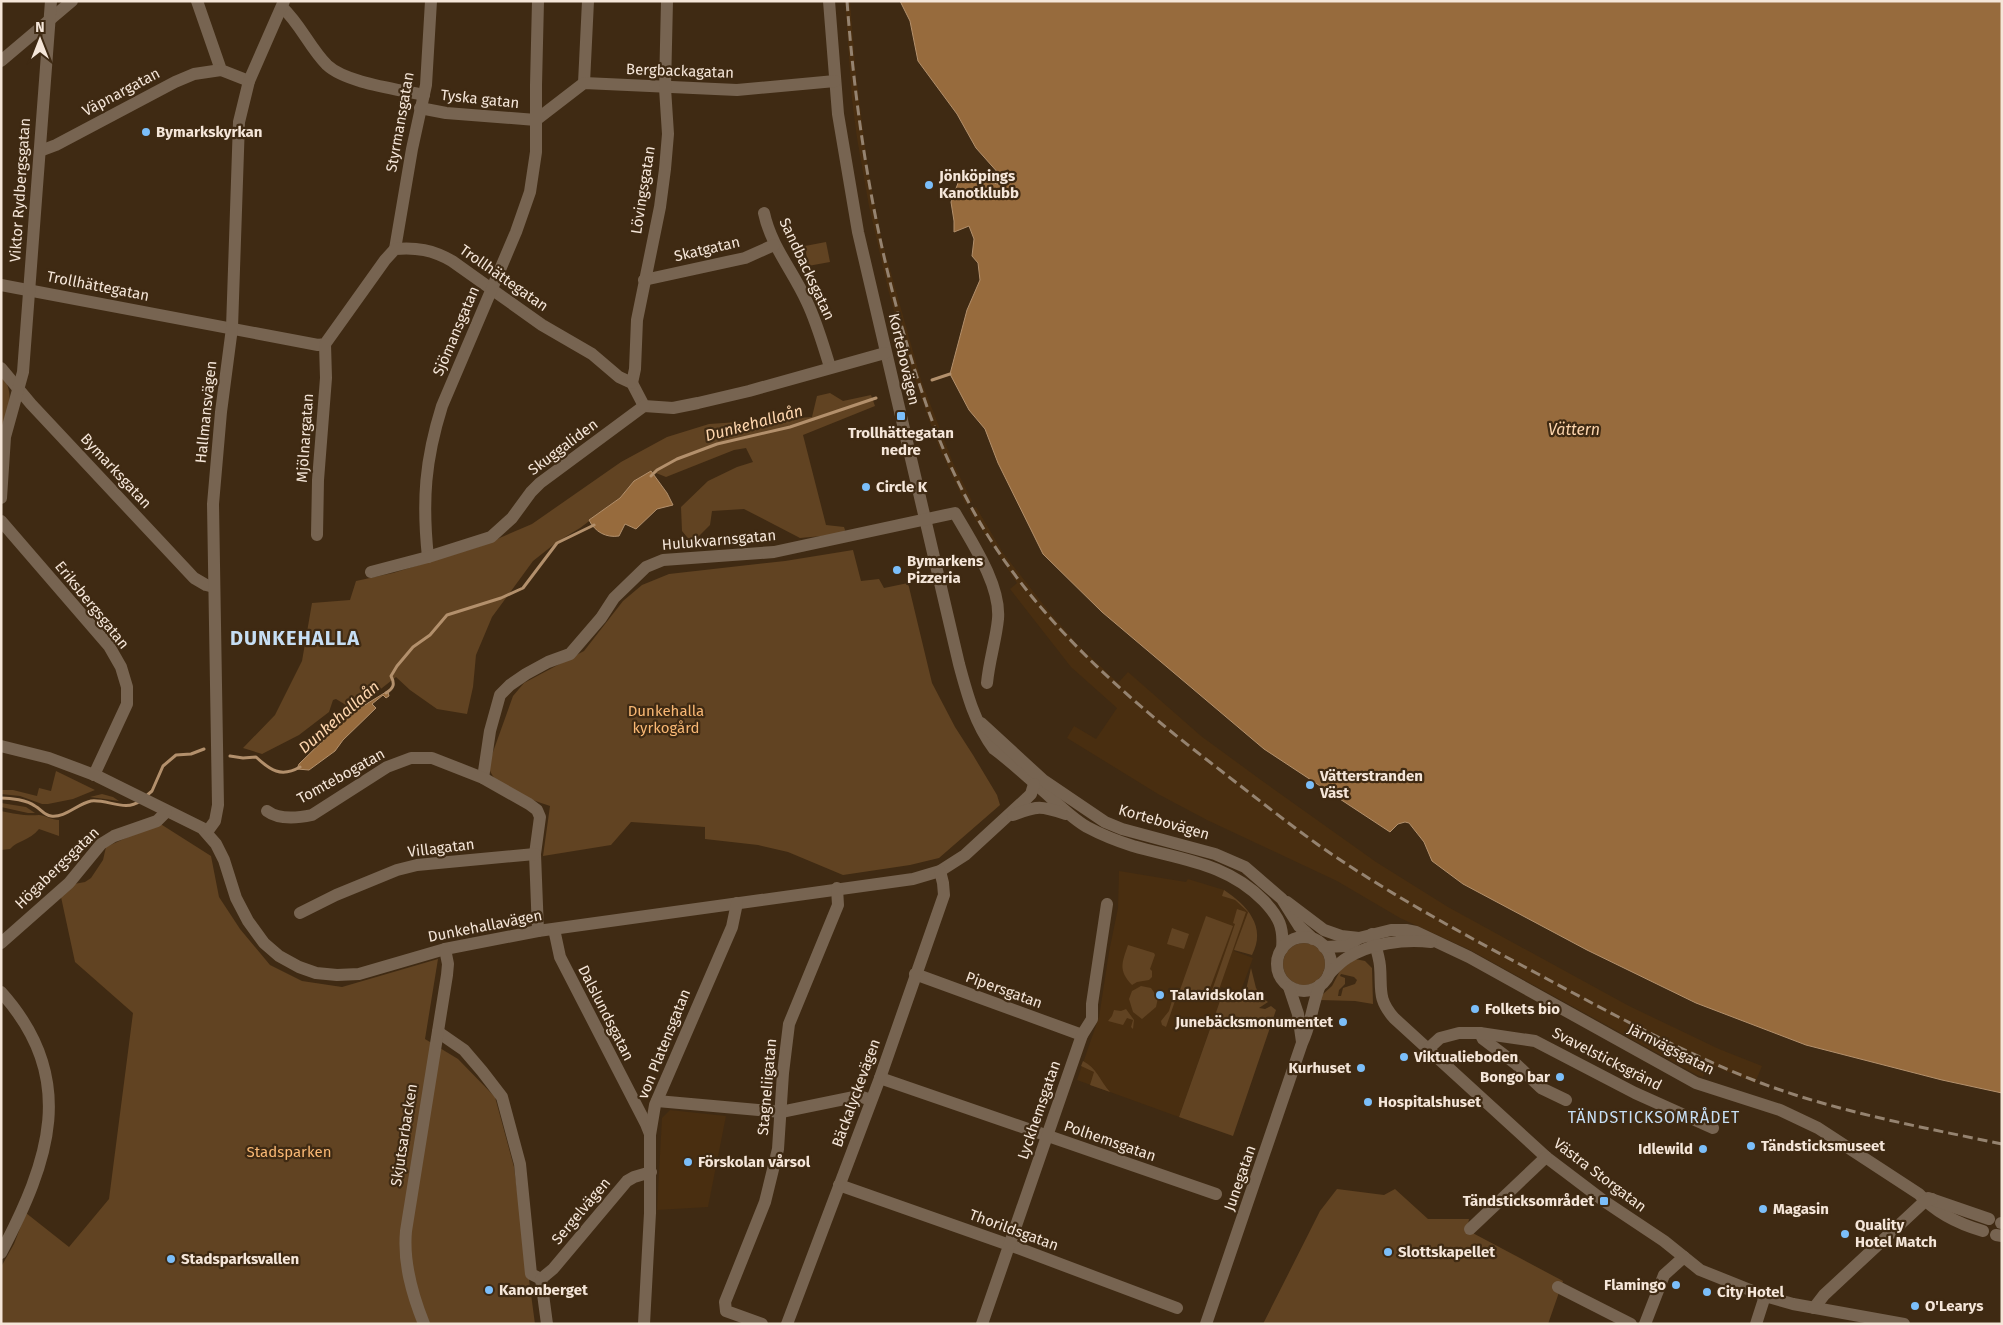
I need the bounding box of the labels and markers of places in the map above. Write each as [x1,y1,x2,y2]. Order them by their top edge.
place label: Bymarkskyrkan [156,123,262,141]
marker: Bymarkskyrkan [140,126,152,138]
place label: Jönköpings Kanotklubb [938,167,1019,202]
marker: Jönköpings Kanotklubb [923,179,935,191]
marker: Trollhättegatan nedre [895,410,907,422]
place label: Trollhättegatan nedre [848,424,954,459]
place label: Circle K [876,478,928,496]
marker: Circle K [860,481,872,493]
place label: Bymarkens Pizzeria [907,552,983,587]
marker: Bymarkens Pizzeria [891,564,903,576]
place label: Vätterstranden Väst [1319,767,1423,802]
marker: Vätterstranden Väst [1304,779,1316,791]
place label: Talavidskolan [1170,986,1264,1004]
marker: Talavidskolan [1154,989,1166,1001]
place label: Folkets bio [1485,1000,1560,1018]
marker: Folkets bio [1469,1003,1481,1015]
place label: Junebäcksmonumentet [1174,1013,1333,1031]
marker: Junebäcksmonumentet [1337,1016,1349,1028]
place label: Viktualieboden [1413,1048,1518,1066]
marker: Viktualieboden [1398,1051,1410,1063]
place label: Kurhuset [1289,1059,1351,1077]
marker: Kurhuset [1355,1062,1367,1074]
place label: Bongo bar [1480,1068,1551,1086]
marker: Bongo bar [1554,1071,1566,1083]
place label: Hospitalshuset [1378,1093,1481,1111]
marker: Hospitalshuset [1362,1096,1374,1108]
place label: Tändsticksmuseet [1761,1137,1885,1155]
place label: Idlewild [1638,1140,1693,1158]
marker: Tändsticksmuseet [1745,1140,1757,1152]
marker: Idlewild [1697,1143,1709,1155]
place label: Förskolan vårsol [698,1153,811,1171]
marker: Förskolan vårsol [682,1156,694,1168]
place label: Tändsticksområdet [1463,1192,1594,1210]
marker: Tändsticksområdet [1598,1195,1610,1207]
place label: Magasin [1773,1200,1829,1218]
marker: Magasin [1757,1203,1769,1215]
place label: Quality Hotel Match [1855,1216,1937,1251]
marker: Quality Hotel Match [1839,1228,1851,1240]
place label: Slottskapellet [1398,1243,1495,1261]
marker: Slottskapellet [1382,1246,1394,1258]
place label: Stadsparksvallen [181,1250,299,1268]
marker: Stadsparksvallen [165,1253,177,1265]
place label: Flamingo [1604,1276,1666,1294]
marker: Flamingo [1670,1279,1682,1291]
place label: Kanonberget [499,1281,588,1299]
place label: City Hotel [1717,1283,1784,1301]
marker: Kanonberget [483,1284,495,1296]
marker: City Hotel [1701,1286,1713,1298]
place label: O'Learys [1925,1297,1984,1315]
marker: O'Learys [1909,1300,1921,1312]

